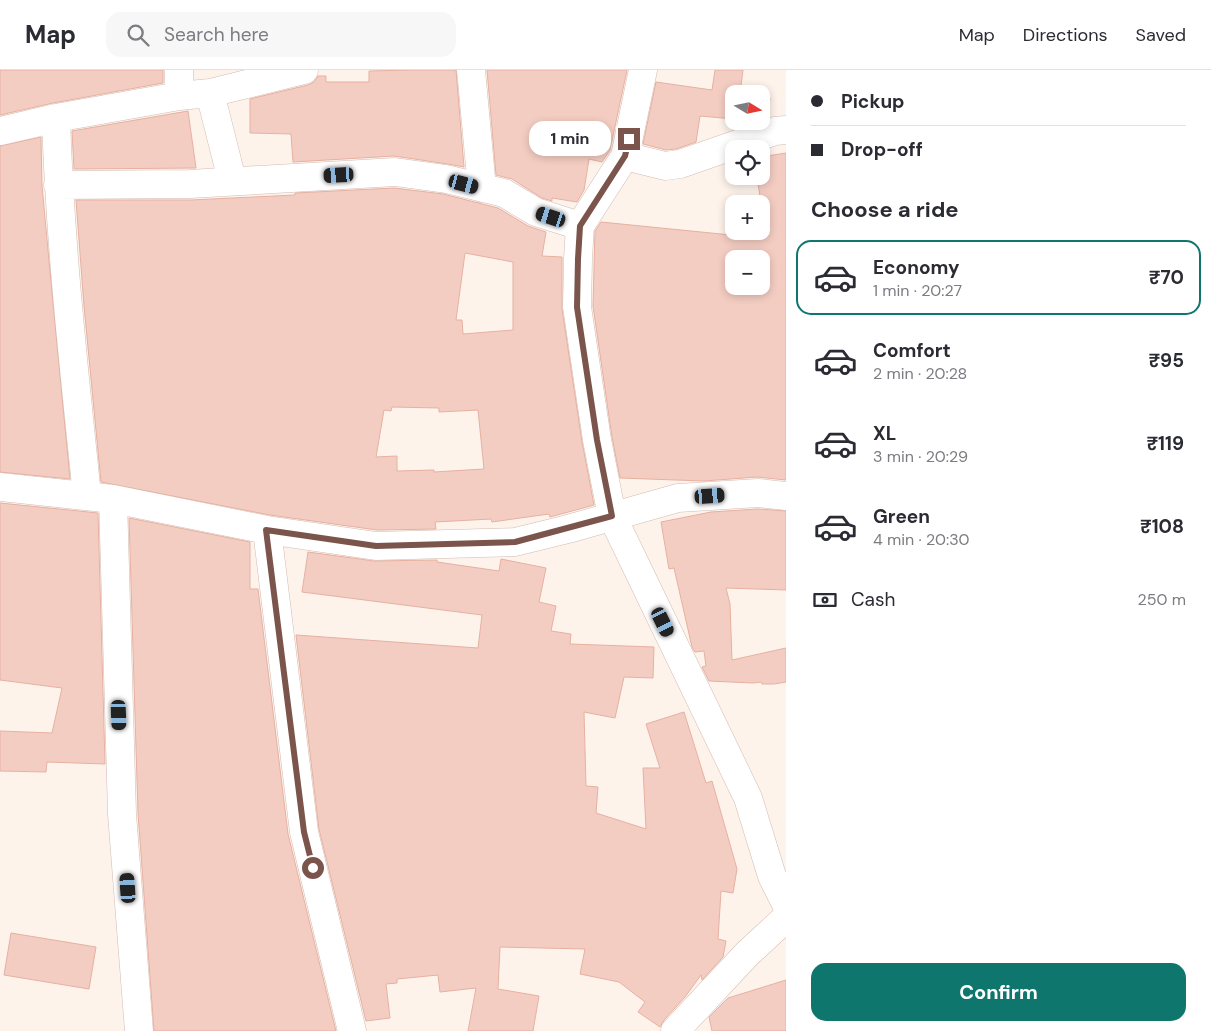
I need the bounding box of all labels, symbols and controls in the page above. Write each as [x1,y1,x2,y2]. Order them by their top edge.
search box [106,12,456,57]
text: Map [25,19,76,50]
icon: search [124,21,152,49]
text: Search here [164,22,269,47]
text: Map [959,23,995,47]
text: Directions [1023,23,1108,47]
text: Saved [1136,23,1186,47]
north arrow [725,85,770,130]
map controls [725,85,770,295]
text: Pickup [841,89,905,114]
callout: 1 min [529,122,612,156]
text: 1 min [551,128,589,149]
route end [618,128,640,150]
text: Drop-off [841,137,923,162]
button: locate [725,140,770,185]
car [323,167,354,183]
car [447,173,480,195]
button: + [725,195,770,240]
text: Choose a ride [811,195,959,224]
car [534,205,567,229]
button: − [725,250,770,295]
icon: car [813,255,858,300]
text: Economy [873,255,960,280]
text: ₹70 [1149,265,1184,290]
text: 1 min · 20:27 [873,280,962,301]
icon: car [813,338,858,383]
text: Comfort [873,338,951,363]
text: ₹95 [1148,348,1184,373]
text: 2 min · 20:28 [873,363,967,384]
icon: car [813,421,858,466]
text: XL [873,421,896,446]
text: ₹119 [1146,431,1184,456]
text: 3 min · 20:29 [873,446,968,467]
car [694,487,725,505]
icon: car [813,504,858,549]
text: Green [873,504,930,529]
text: ₹108 [1140,514,1184,539]
text: 4 min · 20:30 [873,529,970,550]
icon: cash [811,586,839,614]
text: Cash [851,587,895,612]
text: 250 m [1138,589,1186,610]
car [649,605,676,639]
car [110,700,127,730]
route start [302,857,324,879]
car [119,873,136,903]
button: Confirm [811,963,1186,1021]

